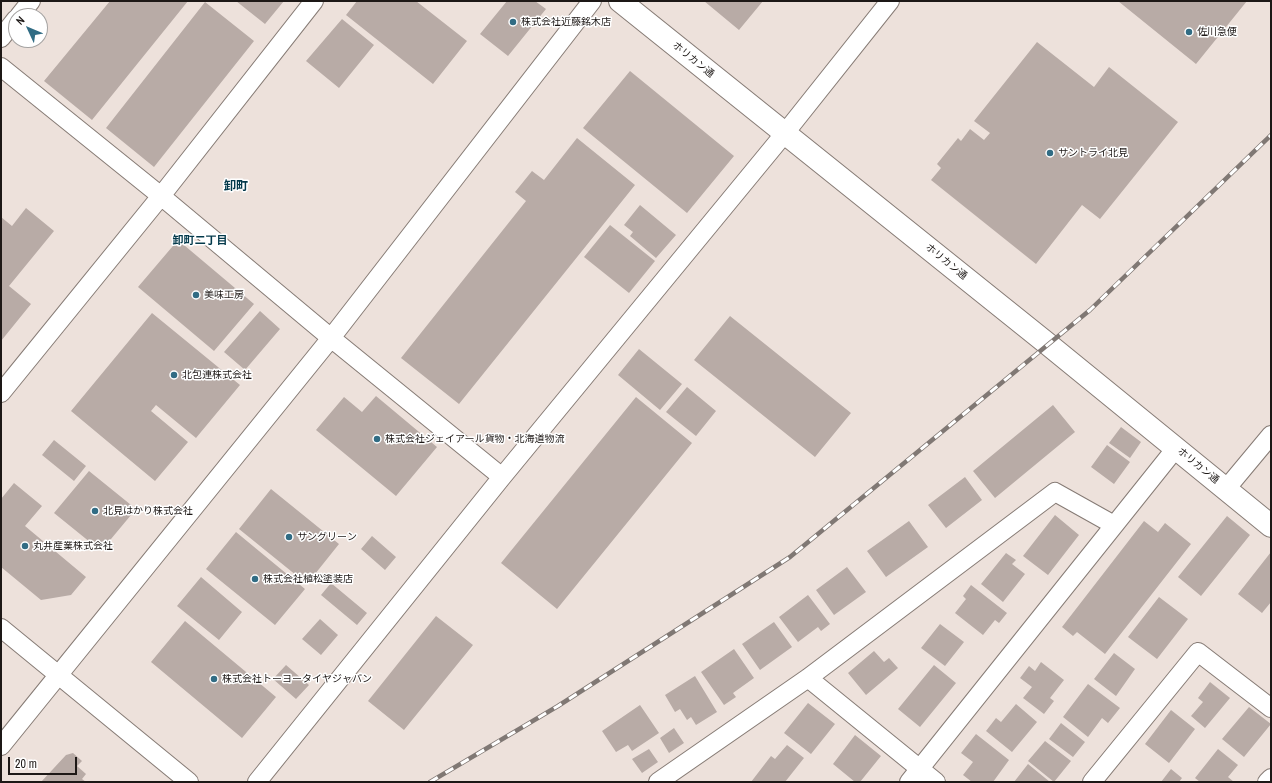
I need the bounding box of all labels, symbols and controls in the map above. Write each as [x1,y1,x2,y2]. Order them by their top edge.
north arrow [8,8,48,48]
text: N [13,13,27,28]
place label: 株式会社近藤銘木店 [521,16,611,28]
marker: 株式会社近藤銘木店 [508,17,518,27]
place label: 佐川急便 [1197,26,1237,38]
marker: 佐川急便 [1184,27,1194,37]
street label: ホリカン通 [670,40,716,80]
place label: サントライ北見 [1058,147,1128,159]
marker: サントライ北見 [1045,148,1055,158]
district label: 卸町 [224,180,248,194]
district label: 卸町二丁目 [173,234,227,248]
street label: ホリカン通 [923,242,969,282]
place label: 美味工房 [204,289,244,301]
marker: 美味工房 [191,290,201,300]
place label: 北包連株式会社 [182,369,252,381]
marker: 北包連株式会社 [169,370,179,380]
place label: 株式会社ジェイアール貨物・北海道物流 [385,433,564,445]
marker: 株式会社ジェイアール貨物・北海道物流 [372,434,382,444]
street label: ホリカン通 [1175,446,1221,486]
place label: 北見はかり株式会社 [103,505,193,517]
marker: 北見はかり株式会社 [90,506,100,516]
place label: サングリーン [297,531,357,543]
marker: サングリーン [284,532,294,542]
place label: 丸井産業株式会社 [33,540,113,552]
marker: 丸井産業株式会社 [20,541,30,551]
place label: 株式会社植松塗装店 [263,573,353,585]
marker: 株式会社植松塗装店 [250,574,260,584]
place label: 株式会社トーヨータイヤジャパン [222,673,372,685]
marker: 株式会社トーヨータイヤジャパン [209,674,219,684]
scale bar [10,749,79,775]
text: 20 m [15,756,37,772]

